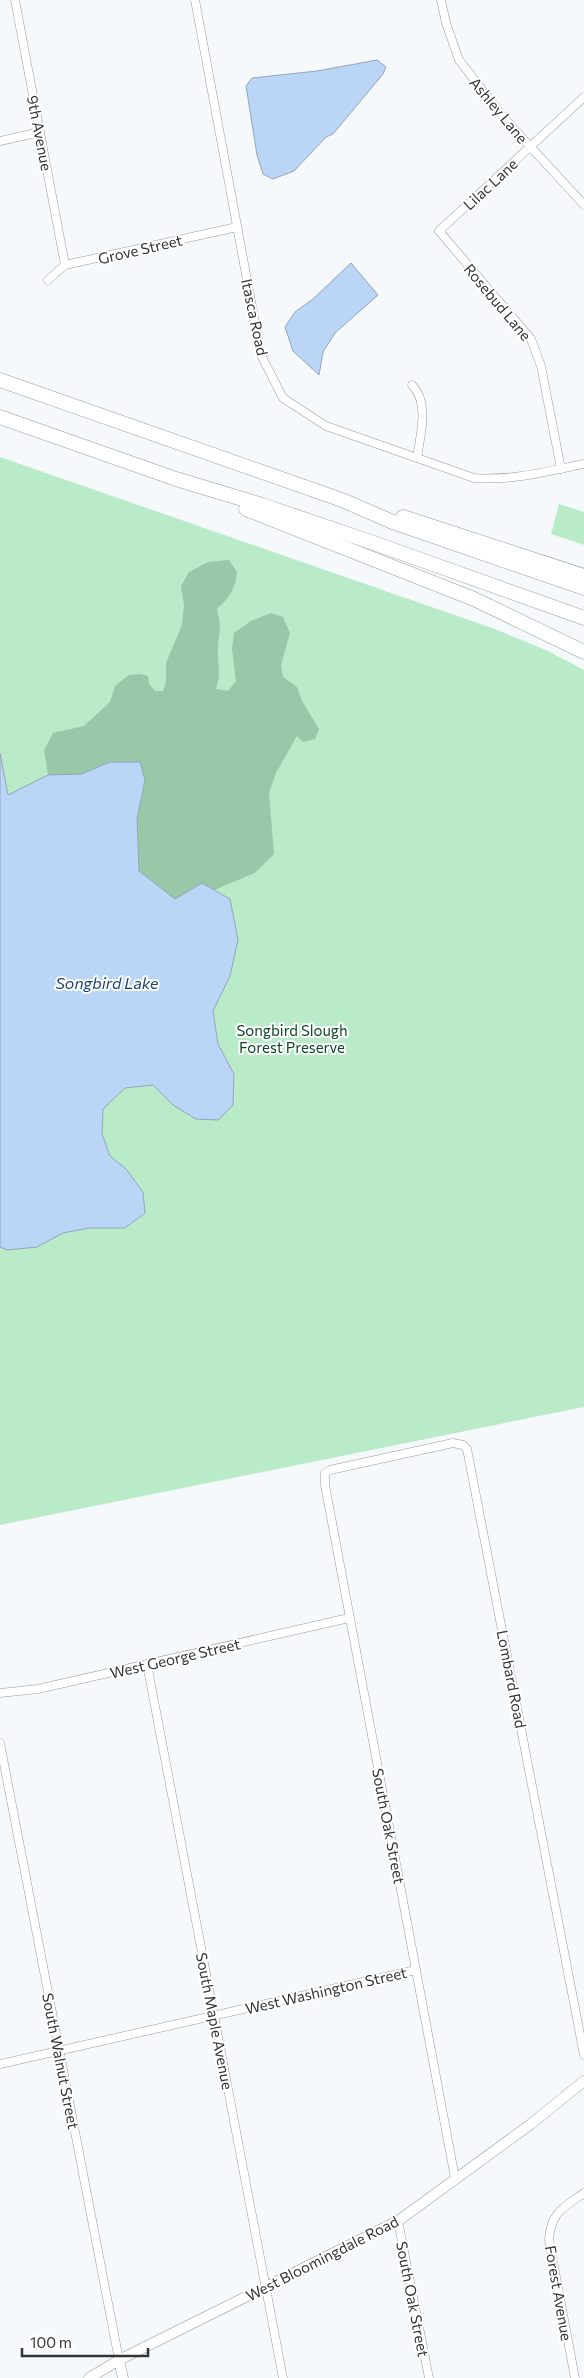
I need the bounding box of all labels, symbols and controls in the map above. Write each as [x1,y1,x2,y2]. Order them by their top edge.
street label: Ashley Lane [466,73,532,147]
street label: 9th Avenue [24,94,56,172]
street label: Lilac Lane [459,154,521,214]
street label: Grove Street [96,231,184,267]
street label: Rosebud Lane [461,260,535,344]
street label: Itasca Road [238,277,272,357]
water label: Songbird Lake [55,973,159,992]
park label: Songbird Slough Forest Preserve [236,1021,348,1056]
street label: Lombard Road [494,1628,530,1730]
street label: West George Street [108,1634,242,1682]
street label: South Oak Street [369,1767,409,1885]
street label: South Maple Avenue [193,1951,237,2091]
street label: West Washington Street [243,1963,409,2017]
street label: South Walnut Street [39,1991,83,2131]
street label: West Bloomingdale Road [243,2212,401,2304]
street label: South Oak Street [393,2240,433,2358]
street label: Forest Avenue [542,2244,576,2342]
scale bar [22,2326,149,2358]
text: 100 m [30,2333,72,2351]

